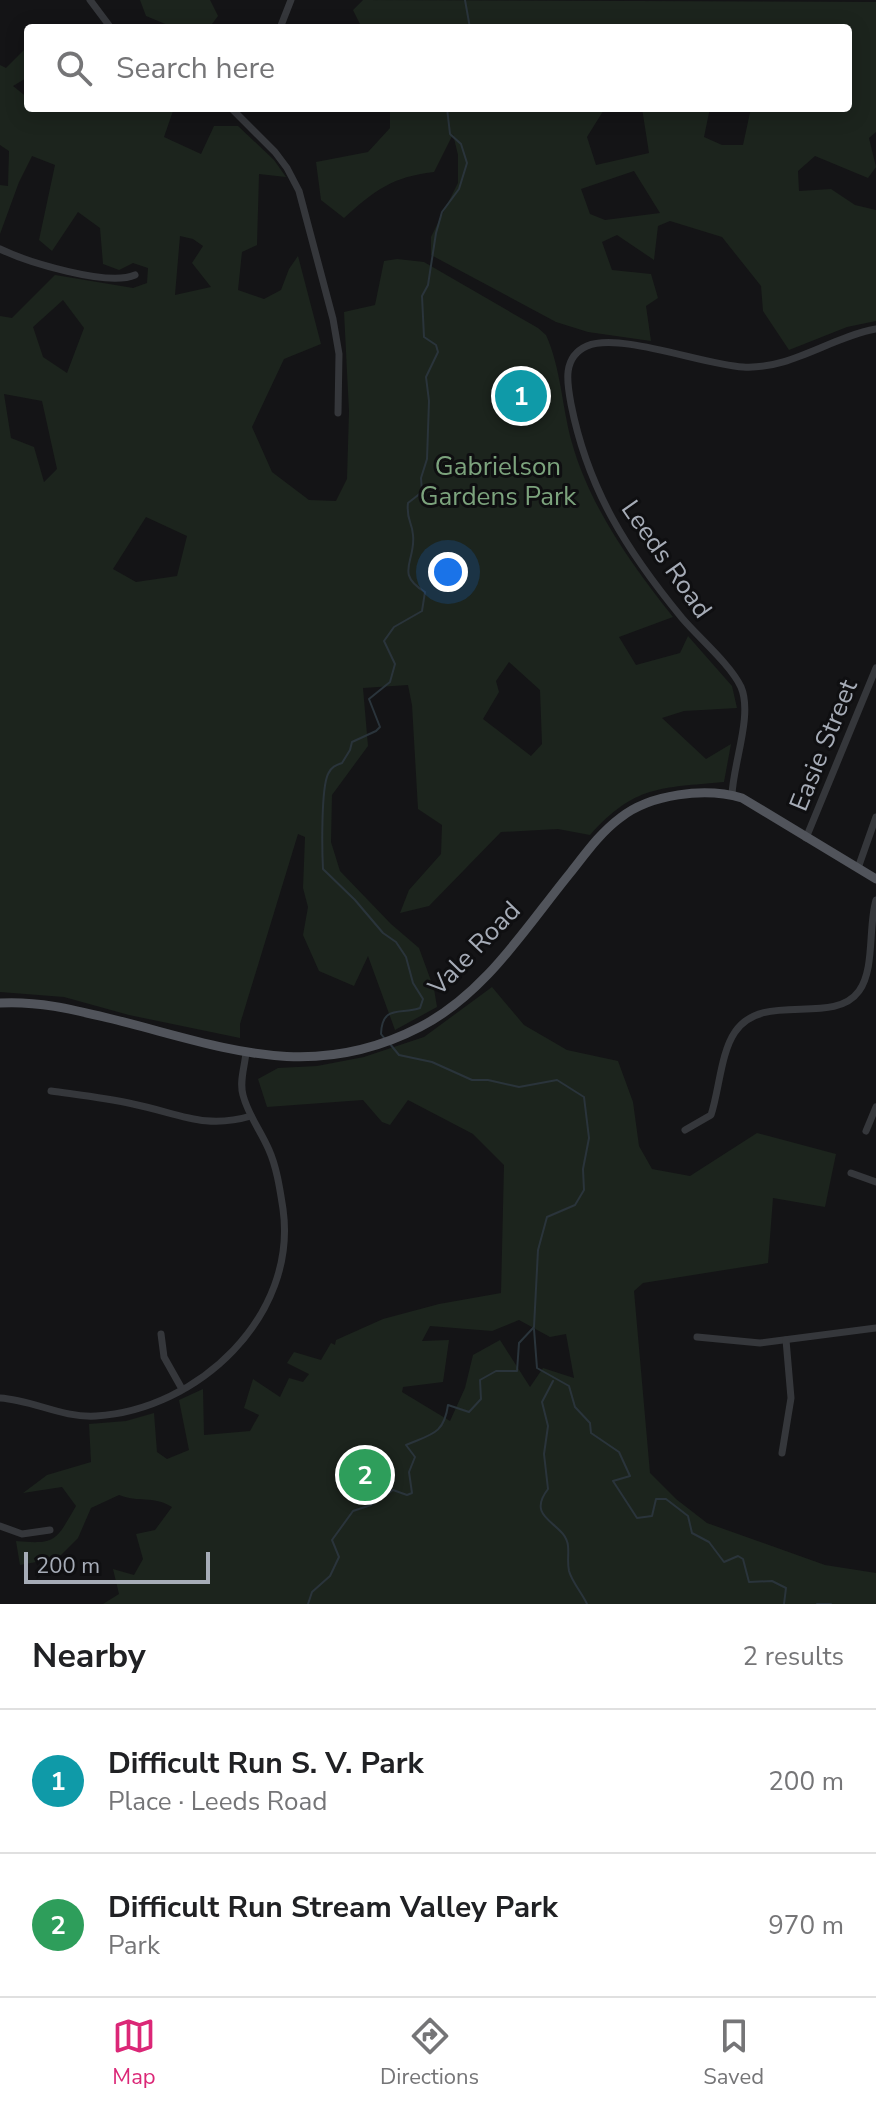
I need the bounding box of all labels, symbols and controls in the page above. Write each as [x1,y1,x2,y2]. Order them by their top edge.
search box [24,24,852,112]
icon: search [52,46,96,90]
text: Search here [116,48,275,89]
pin: 1 [495,366,547,426]
park label: Gabrielson Gardens Park [420,449,577,514]
street label: Leeds Road [613,493,720,625]
your location [428,552,468,592]
street label: Easie Street [781,673,866,816]
street label: Vale Road [420,893,528,1004]
pin: 2 [339,1445,391,1505]
scale bar [24,1548,210,1584]
text: 200 m [36,1551,100,1581]
text: Nearby [32,1633,146,1679]
text: 2 results [743,1639,844,1674]
text: Difficult Run S. V. Park [108,1743,424,1784]
text: 1 [50,1764,66,1799]
text: 200 m [768,1764,844,1799]
text: Place · Leeds Road [108,1784,327,1819]
text: Difficult Run Stream Valley Park [108,1887,558,1928]
text: 2 [50,1908,66,1943]
text: 970 m [768,1908,844,1943]
text: Park [108,1928,160,1963]
tab: Map [112,2014,156,2092]
tab: Directions [380,2014,479,2092]
tab: Saved [703,2014,764,2092]

